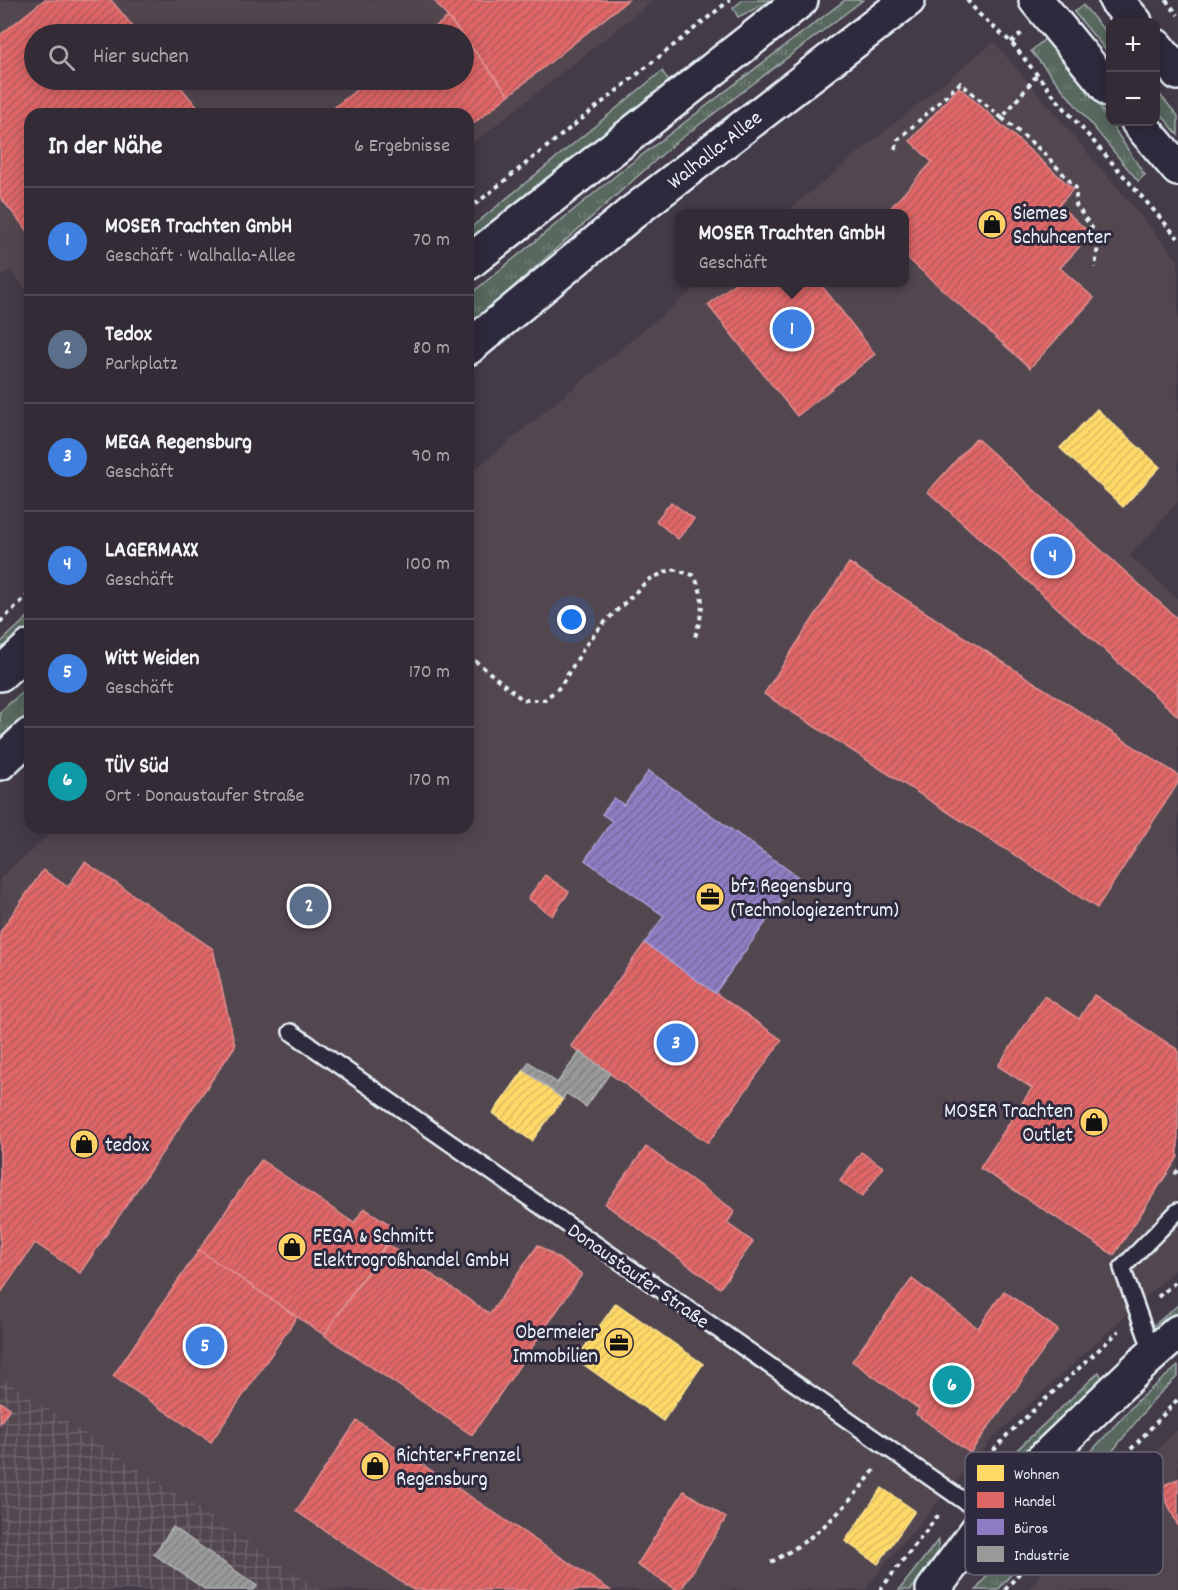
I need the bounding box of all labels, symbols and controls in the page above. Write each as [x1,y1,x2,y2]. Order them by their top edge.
map controls [1106,18,1160,126]
button: + [1106,18,1160,72]
search box [24,24,474,90]
icon: search [45,41,78,74]
text: Hier suchen [93,42,189,73]
button: − [1106,72,1160,126]
street label: Walhalla-Allee [662,105,770,198]
text: In der Nähe [48,129,162,166]
text: 6 Ergebnisse [354,133,450,161]
place label: Siemes Schuhcenter [1013,200,1111,254]
shop icon: Siemes Schuhcenter [976,208,1008,240]
popup [675,209,909,287]
text: MOSER Trachten GmbH [105,212,292,243]
text: MOSER Trachten GmbH [698,219,886,250]
text: 1 [65,227,70,255]
text: 70 m [413,227,450,255]
text: Geschäft · Walhalla-Allee [105,243,296,271]
text: Geschäft [698,250,767,278]
pin: 1 [772,306,812,352]
text: Tedox [105,320,152,351]
text: 2 [63,335,72,363]
text: 80 m [413,335,450,363]
text: Parkplatz [105,351,177,379]
text: MEGA Regensburg [105,428,252,459]
text: 3 [63,443,72,471]
text: 90 m [412,443,450,471]
text: Geschäft [105,459,174,487]
pin: 4 [1034,534,1072,578]
text: LAGERMAXX [105,536,198,567]
text: 4 [63,551,72,579]
text: 100 m [406,551,450,579]
text: Geschäft [105,567,174,595]
your location [557,605,586,634]
text: Witt Weiden [105,644,199,675]
text: 5 [63,659,72,687]
text: 170 m [409,659,450,687]
text: Geschäft [105,675,174,703]
text: TÜV Süd [105,752,169,783]
text: 6 [63,767,72,795]
text: 170 m [409,767,450,795]
text: Ort · Donaustaufer Straße [105,783,304,811]
place label: bfz Regensburg (Technologiezentrum) [731,873,899,927]
office icon: bfz Regensburg (Technologiezentrum) [694,881,726,913]
pin: 2 [290,884,328,928]
pin: 3 [656,1020,696,1066]
place label: MOSER Trachten Outlet [944,1098,1073,1152]
shop icon: MOSER Trachten Outlet [1078,1106,1110,1138]
shop icon: tedox [68,1128,100,1160]
place label: tedox [105,1132,149,1162]
street label: Donaustaufer Straße [560,1217,714,1338]
place label: FEGA & Schmitt Elektrogroßhandel GmbH [313,1223,510,1277]
shop icon: FEGA & Schmitt Elektrogroßhandel GmbH [276,1231,308,1263]
place label: Obermeier Immobilien [513,1319,598,1373]
pin: 5 [186,1324,224,1368]
office icon: Obermeier Immobilien [603,1327,635,1359]
pin: 6 [932,1362,972,1408]
place label: Richter+Frenzel Regensburg [396,1442,521,1496]
shop icon: Richter+Frenzel Regensburg [359,1450,391,1482]
legend [965,1452,1163,1575]
text: Wohnen [1014,1464,1059,1487]
text: Handel [1014,1491,1056,1514]
text: Büros [1014,1518,1049,1541]
text: Industrie [1014,1545,1069,1568]

